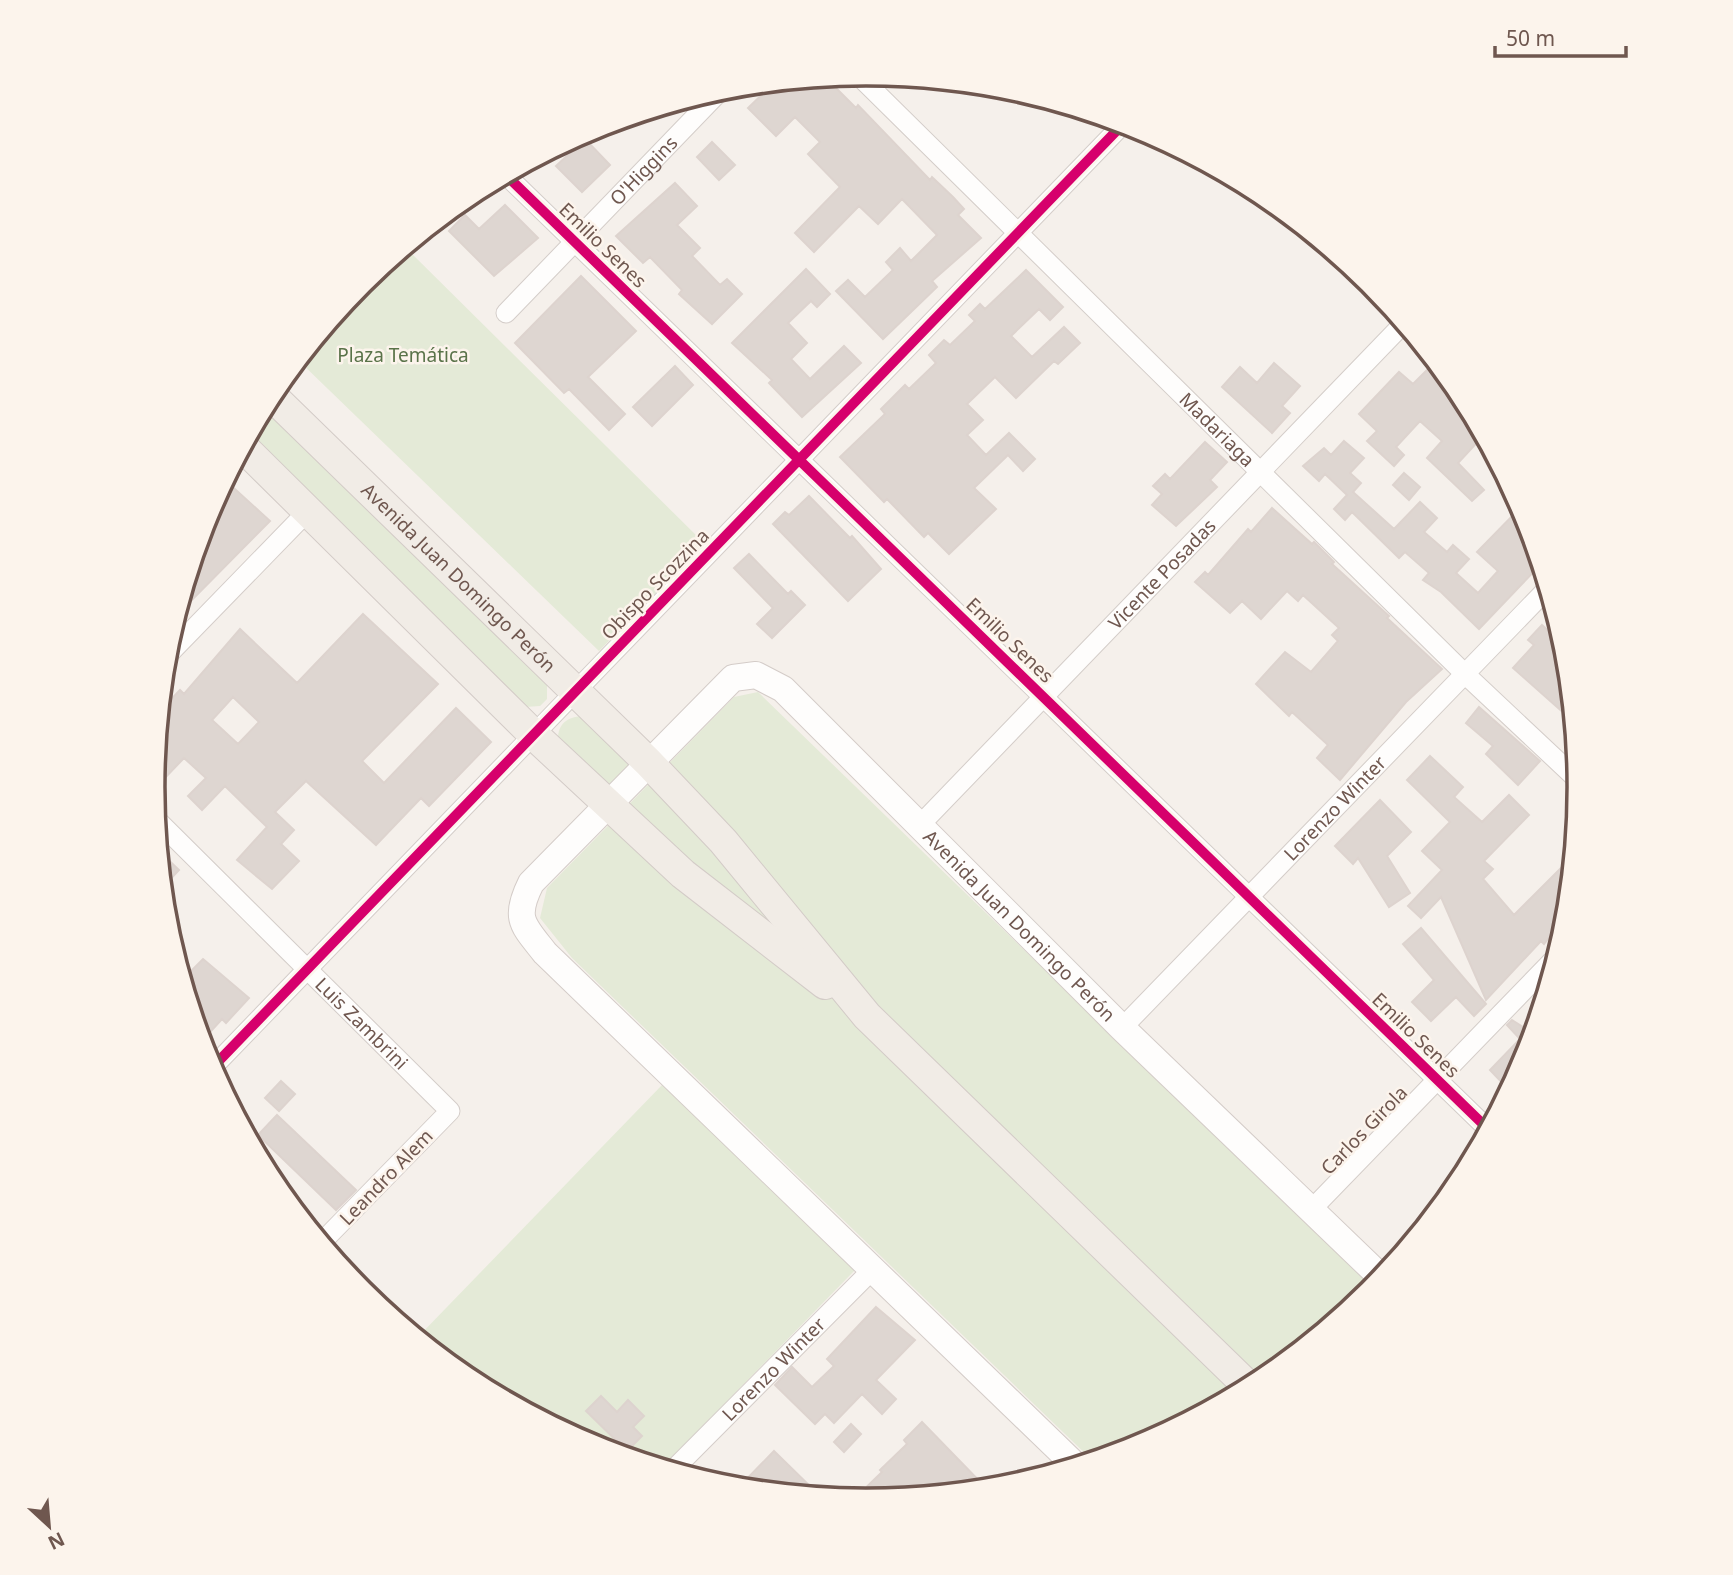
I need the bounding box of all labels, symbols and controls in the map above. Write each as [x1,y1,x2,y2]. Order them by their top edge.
scale bar [1495,14,1626,58]
text: 50 m [1506,24,1555,52]
street label: O'Higgins [604,130,683,211]
street label: Emilio Senes [554,197,652,293]
park label: Plaza Temática [337,342,469,368]
street label: Madariaga [1174,386,1260,472]
street label: Avenida Juan Domingo Perón [356,477,562,678]
street label: Vicente Posadas [1102,513,1222,635]
street label: Obispo Scozzina [595,523,715,645]
street label: Emilio Senes [961,592,1059,688]
street label: Lorenzo Winter [1278,750,1392,866]
street label: Avenida Juan Domingo Perón [918,824,1121,1027]
street label: Luis Zambrini [310,971,414,1075]
street label: Emilio Senes [1367,987,1465,1083]
street label: Carlos Girola [1315,1080,1413,1180]
street label: Leandro Alem [334,1123,438,1231]
street label: Lorenzo Winter [716,1311,831,1426]
north arrow [14,1491,84,1561]
text: N [44,1526,69,1556]

